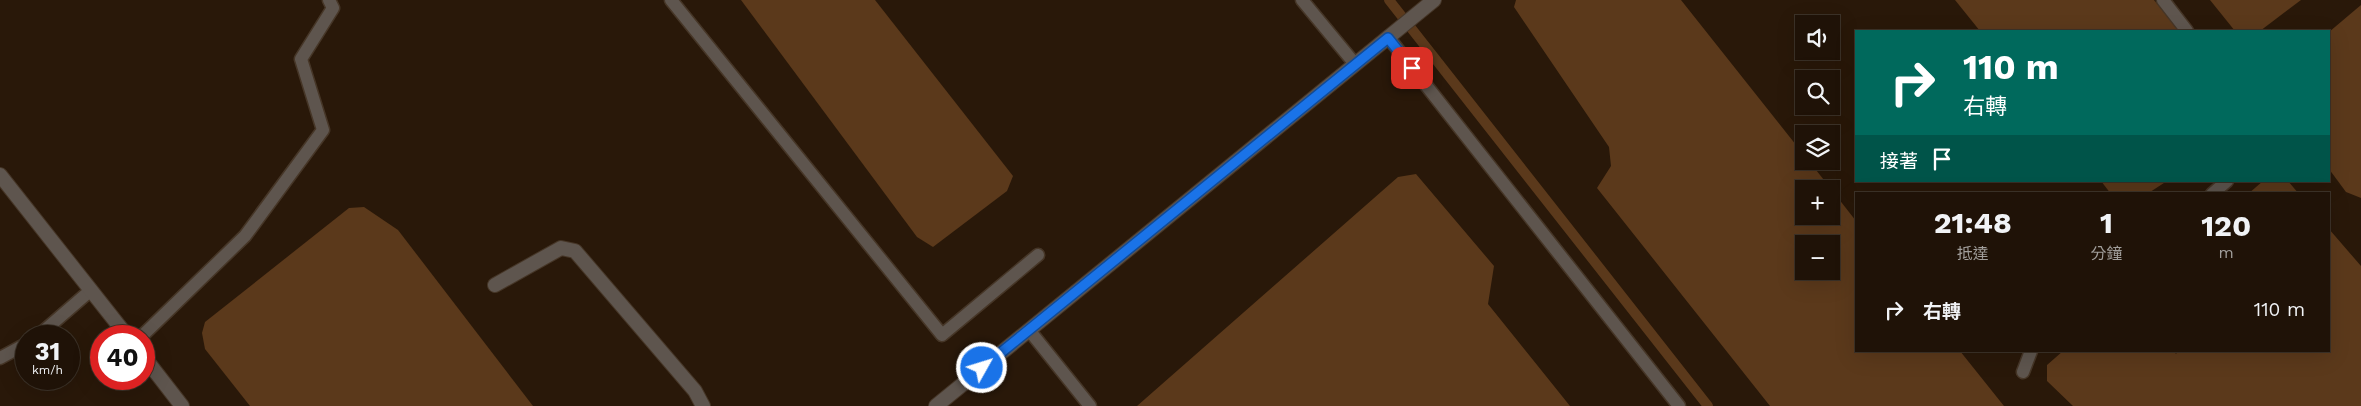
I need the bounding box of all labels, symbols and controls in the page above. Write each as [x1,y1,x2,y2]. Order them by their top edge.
map controls [1795,15,1840,280]
button: sound [1795,15,1840,60]
text: 110 m [1963,46,2059,88]
pin [1391,47,1433,89]
icon: right [1880,50,1945,115]
icon: arrive [1398,54,1426,82]
button: search [1795,70,1840,115]
text: 右轉 [1963,94,2007,119]
button: layers [1795,125,1840,170]
icon: arrive [1928,145,1956,173]
text: 接著 [1880,150,1918,173]
button: + [1795,180,1840,225]
text: 21:48 [1934,205,2012,240]
text: 1 [2100,205,2113,240]
text: 120 [2201,208,2251,243]
button: − [1795,235,1840,280]
text: m [2219,243,2234,262]
text: 抵達 [1957,244,1989,263]
text: 分鐘 [2090,244,2122,263]
icon: right [1880,296,1908,324]
text: 110 m [2254,298,2305,321]
text: 右轉 [1923,300,1961,323]
speed limit sign: 40 [90,325,155,390]
text: 31 [35,337,60,366]
position arrow [955,341,1007,393]
text: km/h [32,363,63,377]

